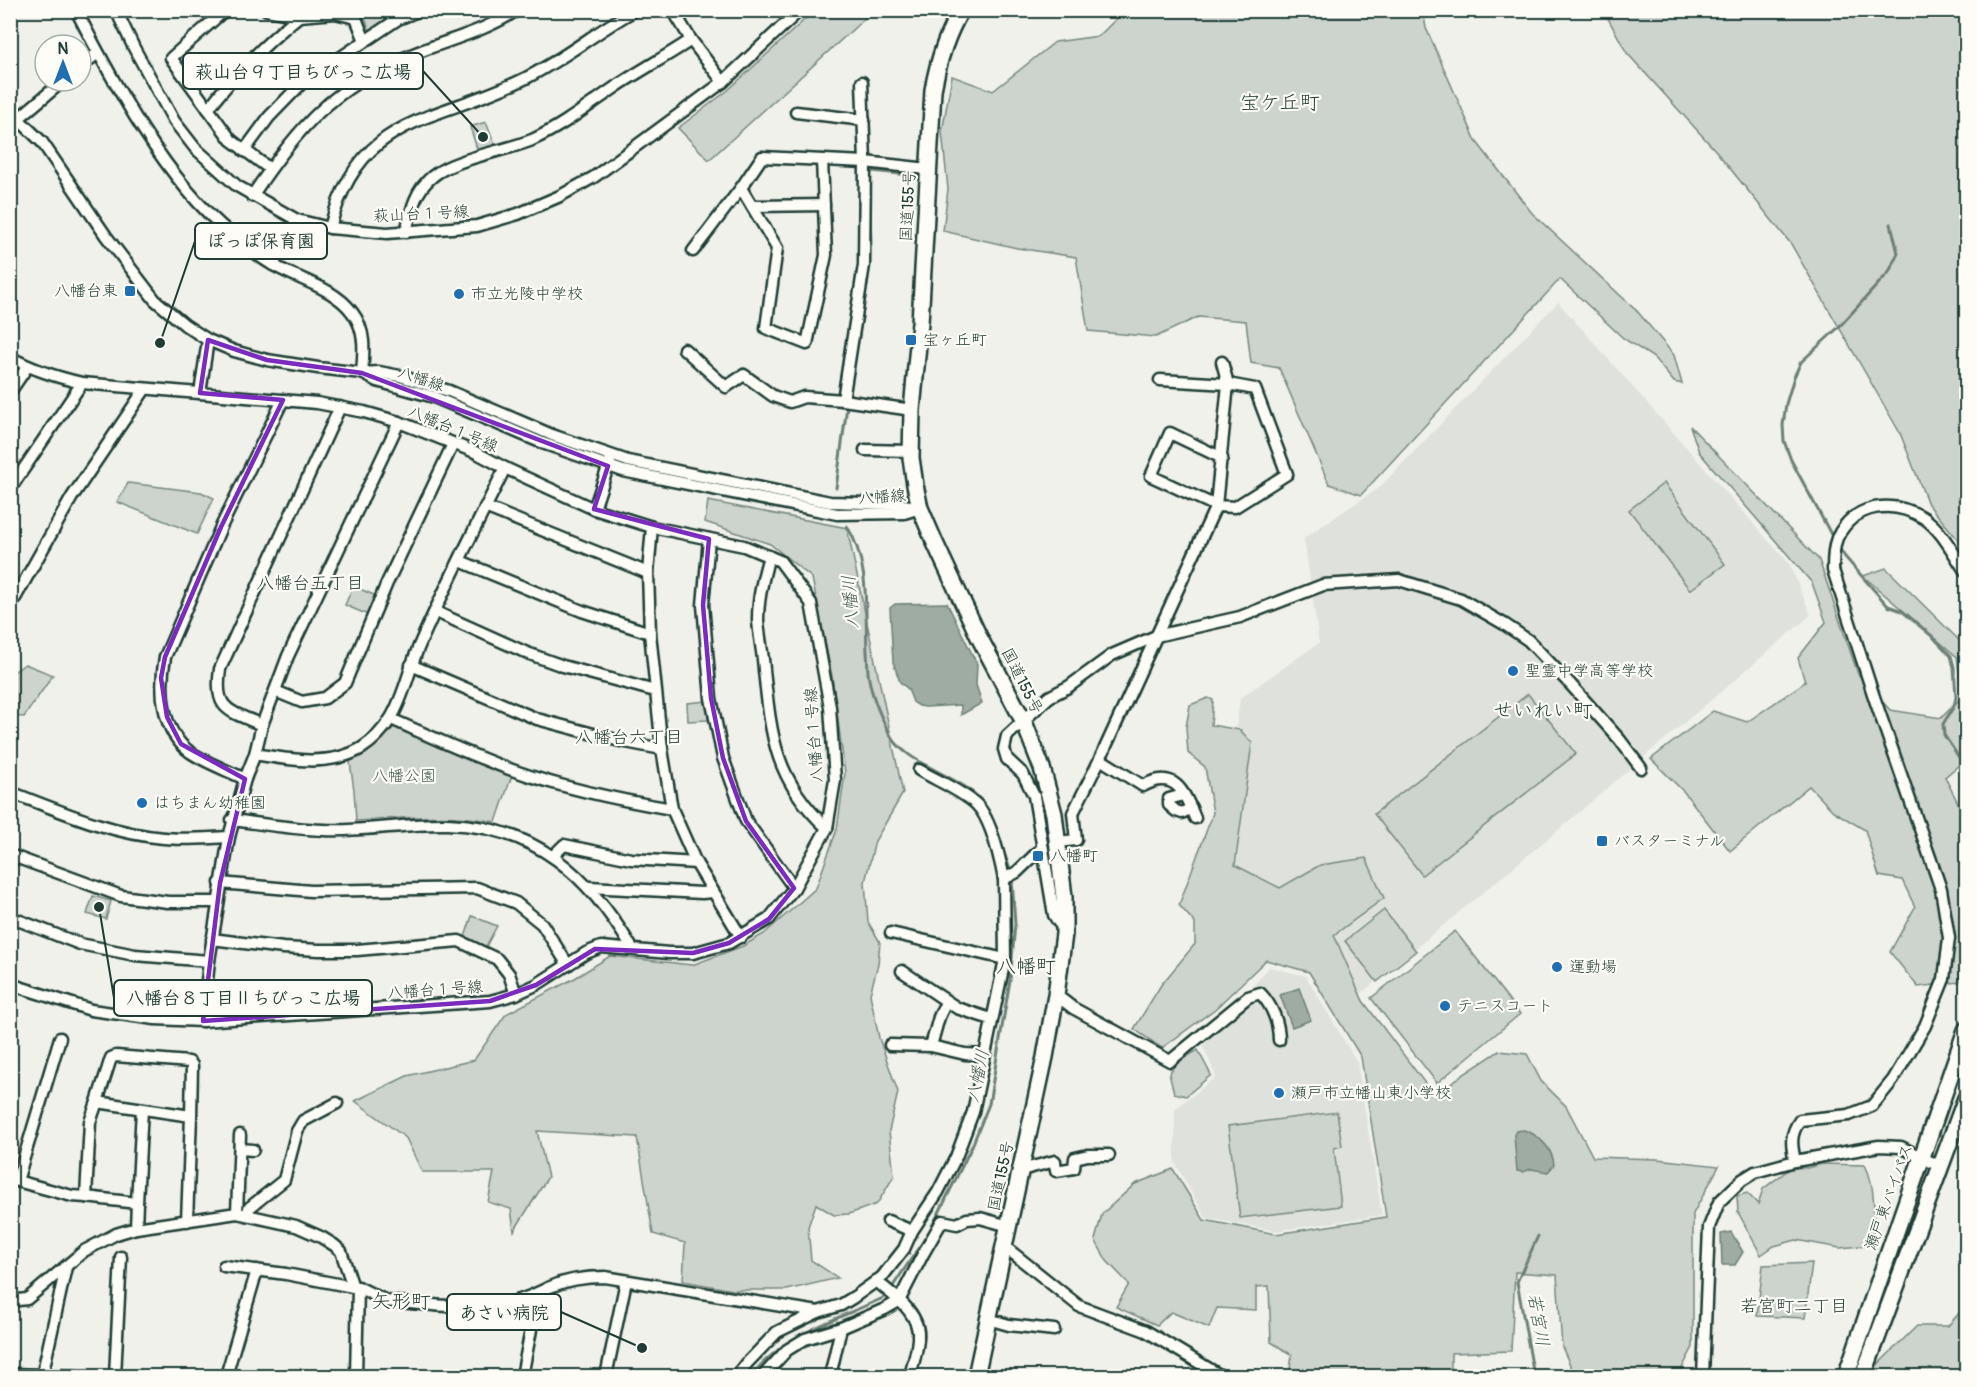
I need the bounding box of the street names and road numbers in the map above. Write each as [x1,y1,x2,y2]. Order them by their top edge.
street label: 国道155号 [896,170,920,242]
street label: 萩山台１号線 [373,202,469,226]
street label: 八幡線 [395,362,447,396]
street label: 八幡台１号線 [405,401,501,457]
street label: 八幡線 [857,485,907,509]
street label: 国道155号 [997,645,1047,717]
street label: 八幡台１号線 [801,686,827,784]
street label: 八幡台１号線 [386,977,484,1003]
street label: 国道155号 [984,1139,1018,1213]
street label: 瀬戸東バイパス [1861,1141,1917,1253]

